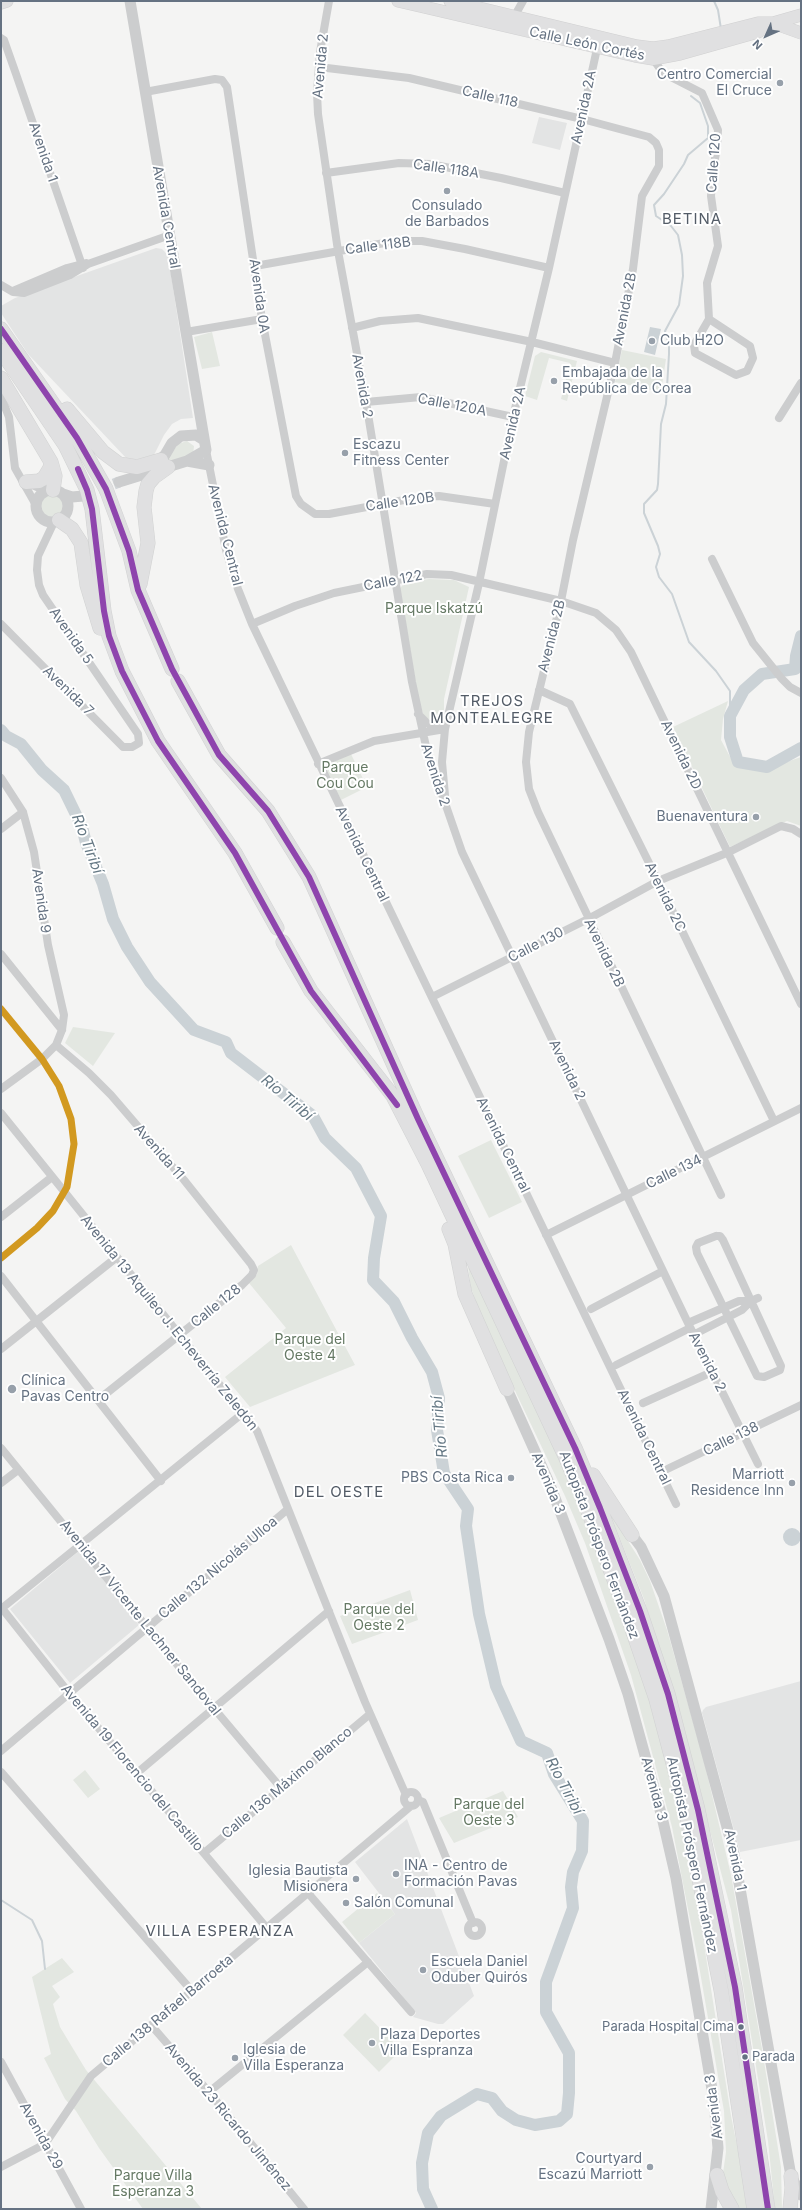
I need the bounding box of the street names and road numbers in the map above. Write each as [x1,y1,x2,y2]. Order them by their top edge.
street label: Calle León Cortés [528,24,646,64]
street label: Avenida 2 [310,33,332,99]
street label: Avenida 2A [568,69,600,145]
street label: Calle 118 [460,82,520,112]
street label: Avenida 1 [25,120,61,184]
street label: Calle 120 [704,132,724,194]
street label: Calle 118A [412,156,480,182]
street label: Avenida Central [149,164,183,270]
street label: Calle 118B [344,234,412,258]
street label: Avenida 0A [245,258,273,334]
street label: Avenida 2B [610,271,640,347]
street label: Avenida 2 [348,353,376,419]
street label: Avenida 2A [496,385,530,461]
street label: Calle 120A [416,390,488,420]
street label: Avenida Central [204,482,246,588]
street label: Calle 120B [365,489,435,515]
street label: Calle 122 [362,567,424,595]
street label: Avenida 2B [535,598,569,674]
street label: Avenida 5 [45,605,97,667]
street label: Avenida 7 [39,663,97,719]
street label: Avenida 2D [657,718,705,792]
street label: Avenida 2 [417,741,453,809]
street label: Avenida Central [332,803,392,905]
street label: Avenida 2C [641,859,689,935]
street label: Avenida 9 [28,868,54,934]
street label: Avenida 2B [580,916,628,990]
street label: Calle 130 [505,924,567,966]
street label: Avenida 2 [545,1037,589,1103]
street label: Avenida Central [473,1094,533,1196]
street label: Avenida 11 [130,1121,188,1183]
street label: Calle 134 [643,1151,705,1193]
street label: Avenida 13 Aquileo J. Echeverría Zeledón [77,1212,261,1434]
street label: Calle 128 [187,1281,245,1331]
street label: Avenida 2 [685,1329,729,1395]
street label: Avenida Central [614,1386,674,1488]
street label: Calle 138 [700,1418,762,1460]
street label: Autopista Próspero Fernández [555,1448,643,1642]
street label: Avenida 3 [528,1450,568,1516]
street label: Calle 132 Nicolás Ulloa [155,1513,281,1623]
street label: Avenida 17 Vicente Lachner Sandoval [56,1517,224,1719]
street label: Avenida 19 Florencio del Castillo [57,1681,207,1855]
street label: Calle 136 Máximo Blanco [218,1723,356,1843]
street label: Avenida 3 [637,1755,671,1823]
street label: Autopista Próspero Fernández [663,1755,721,1955]
street label: Avenida 1 [720,1828,750,1892]
street label: Calle 138 Rafael Barroeta [99,1951,237,2071]
street label: Avenida 23 Ricardo Jiménez [161,2040,295,2194]
street label: Avenida 3 [702,2074,726,2140]
street label: Avenida 29 [16,2100,66,2172]

